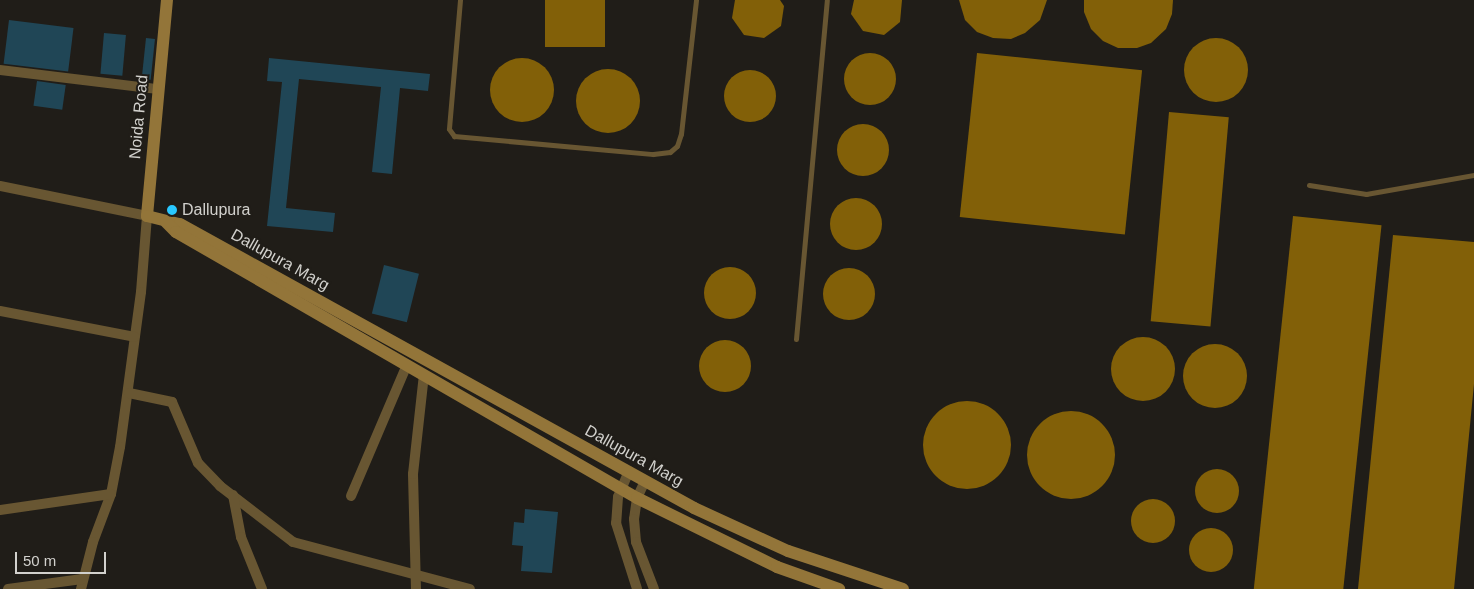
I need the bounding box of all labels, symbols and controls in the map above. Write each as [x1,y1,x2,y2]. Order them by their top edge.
street label: Noida Road [126,74,152,160]
place label: Dallupura [182,200,250,220]
marker: Dallupura [166,204,178,216]
street label: Dallupura Marg [228,225,332,295]
street label: Dallupura Marg [582,421,686,491]
scale bar [18,542,109,574]
text: 50 m [23,552,56,569]

